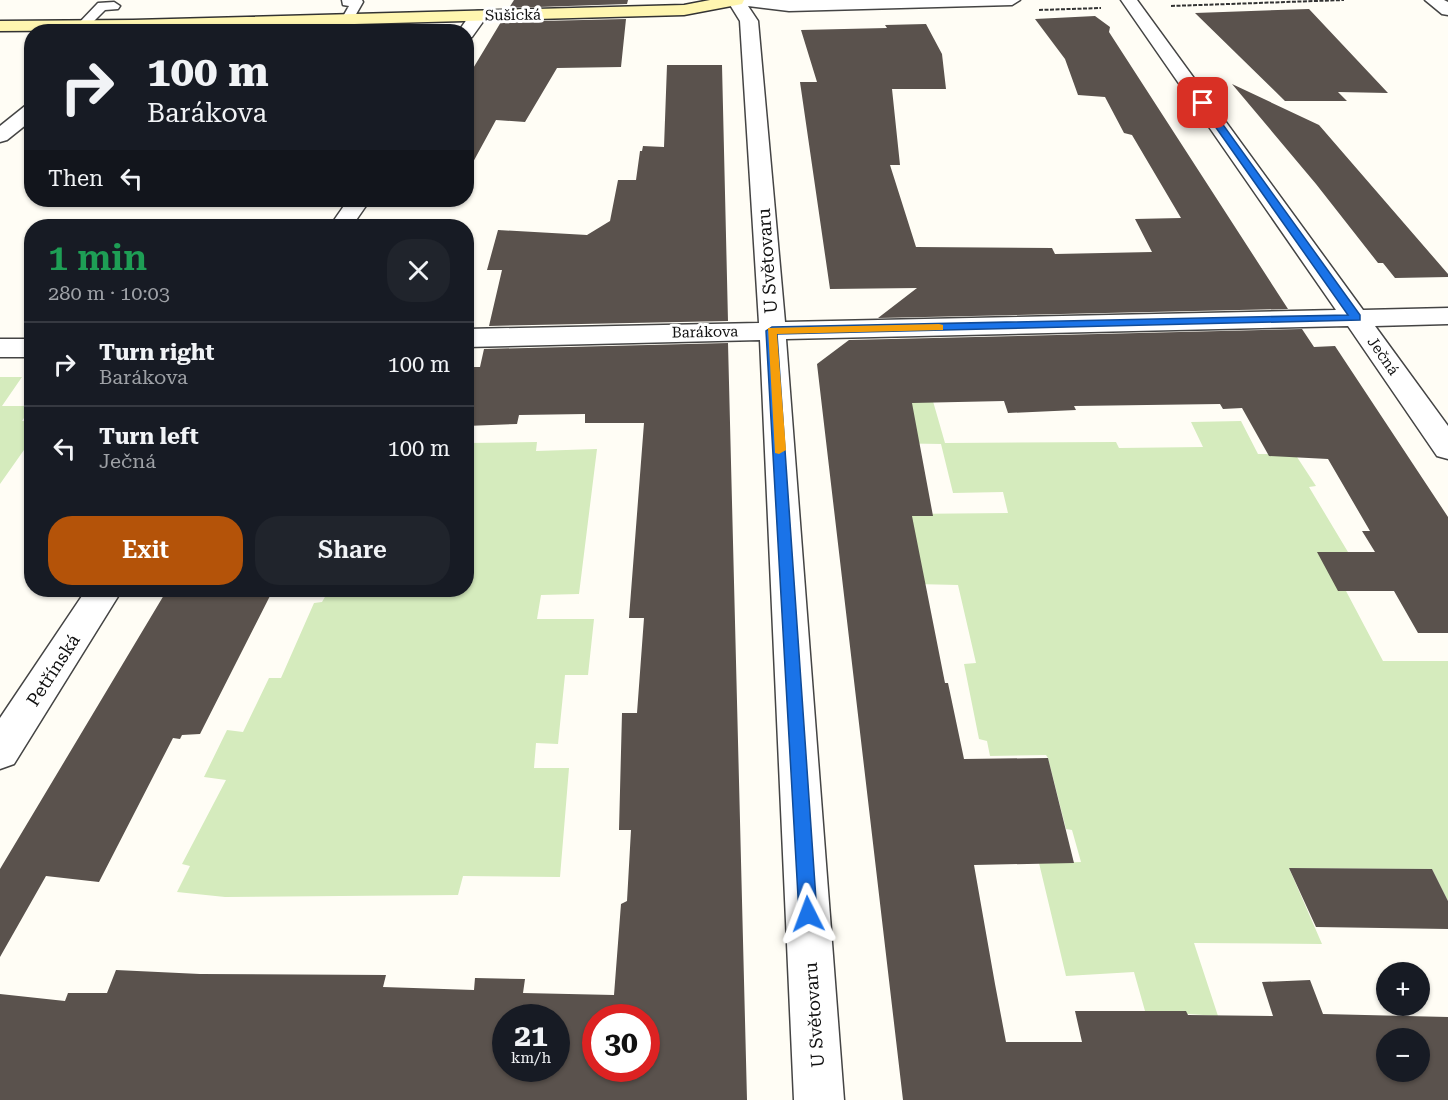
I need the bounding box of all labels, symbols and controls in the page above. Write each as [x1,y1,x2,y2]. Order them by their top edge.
street label: Sušická [485,6,541,24]
text: 100 m [147,47,269,96]
icon: right [48,48,126,126]
pin [1177,77,1228,128]
icon: arrive [1186,86,1219,119]
text: Barákova [147,97,267,129]
icon: left [115,162,148,195]
text: Then [48,166,103,191]
street label: U Světovaru [753,208,781,314]
text: 1 min [48,237,147,279]
button: close [387,239,450,302]
text: 280 m · 10:03 [48,281,170,305]
street label: Barákova [671,322,739,342]
street label: Ječná [1363,333,1403,379]
text: Turn right [99,340,214,365]
icon: right [48,348,81,381]
text: 100 m [387,352,450,377]
text: Barákova [99,365,188,389]
text: Turn left [99,424,199,449]
icon: left [48,432,81,465]
text: 100 m [387,436,450,461]
text: Ječná [99,449,156,473]
button: Exit [48,516,243,585]
button: Share [255,516,450,585]
street label: Petřínská [22,630,84,710]
position arrow [776,882,840,946]
street label: U Světovaru [800,962,828,1068]
map controls [1376,962,1430,1082]
button: + [1376,962,1430,1016]
speed limit sign: 30 [582,1004,660,1082]
text: 21 [514,1018,548,1053]
button: − [1376,1028,1430,1082]
text: km/h [511,1049,551,1067]

